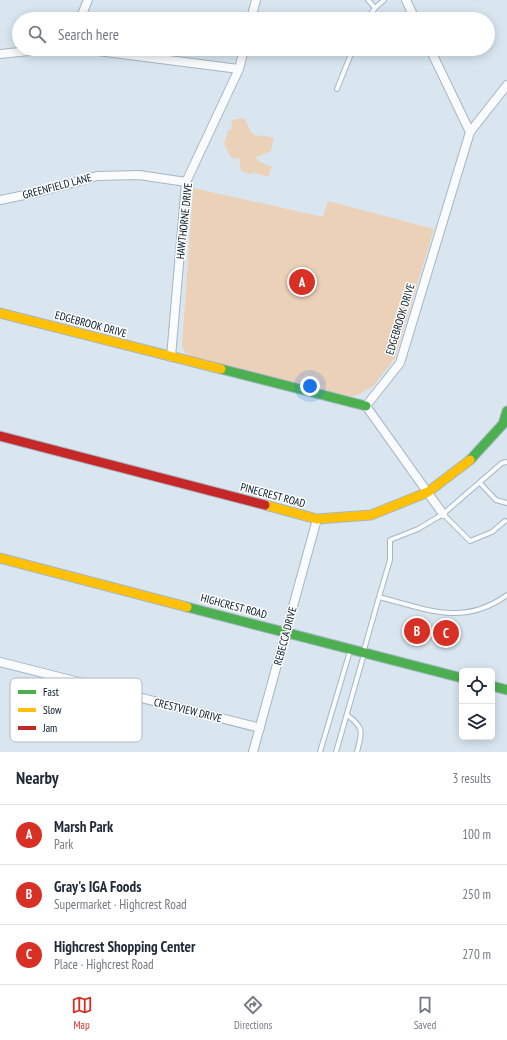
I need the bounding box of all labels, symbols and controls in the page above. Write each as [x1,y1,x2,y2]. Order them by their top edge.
search box [12,12,495,56]
icon: search [26,23,48,45]
text: Search here [58,25,119,44]
street label: GREENFIELD LANE [21,170,93,202]
street label: HAWTHORNE DRIVE [173,182,195,260]
pin: A [289,267,315,297]
street label: EDGEBROOK DRIVE [383,281,418,356]
street label: EDGEBROOK DRIVE [54,308,129,340]
your location [300,376,320,396]
street label: PINECREST ROAD [239,480,307,510]
street label: HIGHCREST ROAD [199,590,269,622]
street label: REBECCA DRIVE [270,605,300,667]
pin: B [404,616,430,646]
pin: C [433,618,459,648]
map controls [459,668,495,740]
button: locate [459,668,495,704]
legend [10,678,142,742]
text: Fast [43,685,59,699]
street label: CRESTVIEW DRIVE [152,695,224,725]
text: Slow [43,703,62,717]
button: layers [459,704,495,740]
text: Jam [42,721,57,735]
text: Nearby [16,767,59,789]
text: 3 results [452,770,491,787]
text: Marsh Park [54,817,113,836]
text: A [26,826,32,843]
text: 100 m [462,826,491,843]
text: Park [54,836,73,853]
text: Gray's IGA Foods [54,877,141,896]
text: B [26,886,32,903]
text: 250 m [462,886,491,903]
text: Supermarket · Highcrest Road [54,896,187,913]
text: Highcrest Shopping Center [54,937,195,956]
text: C [26,946,32,963]
text: 270 m [462,946,491,963]
text: Place · Highcrest Road [54,956,154,973]
tab: Map [71,994,93,1032]
tab: Directions [234,994,272,1032]
tab: Saved [414,994,436,1032]

